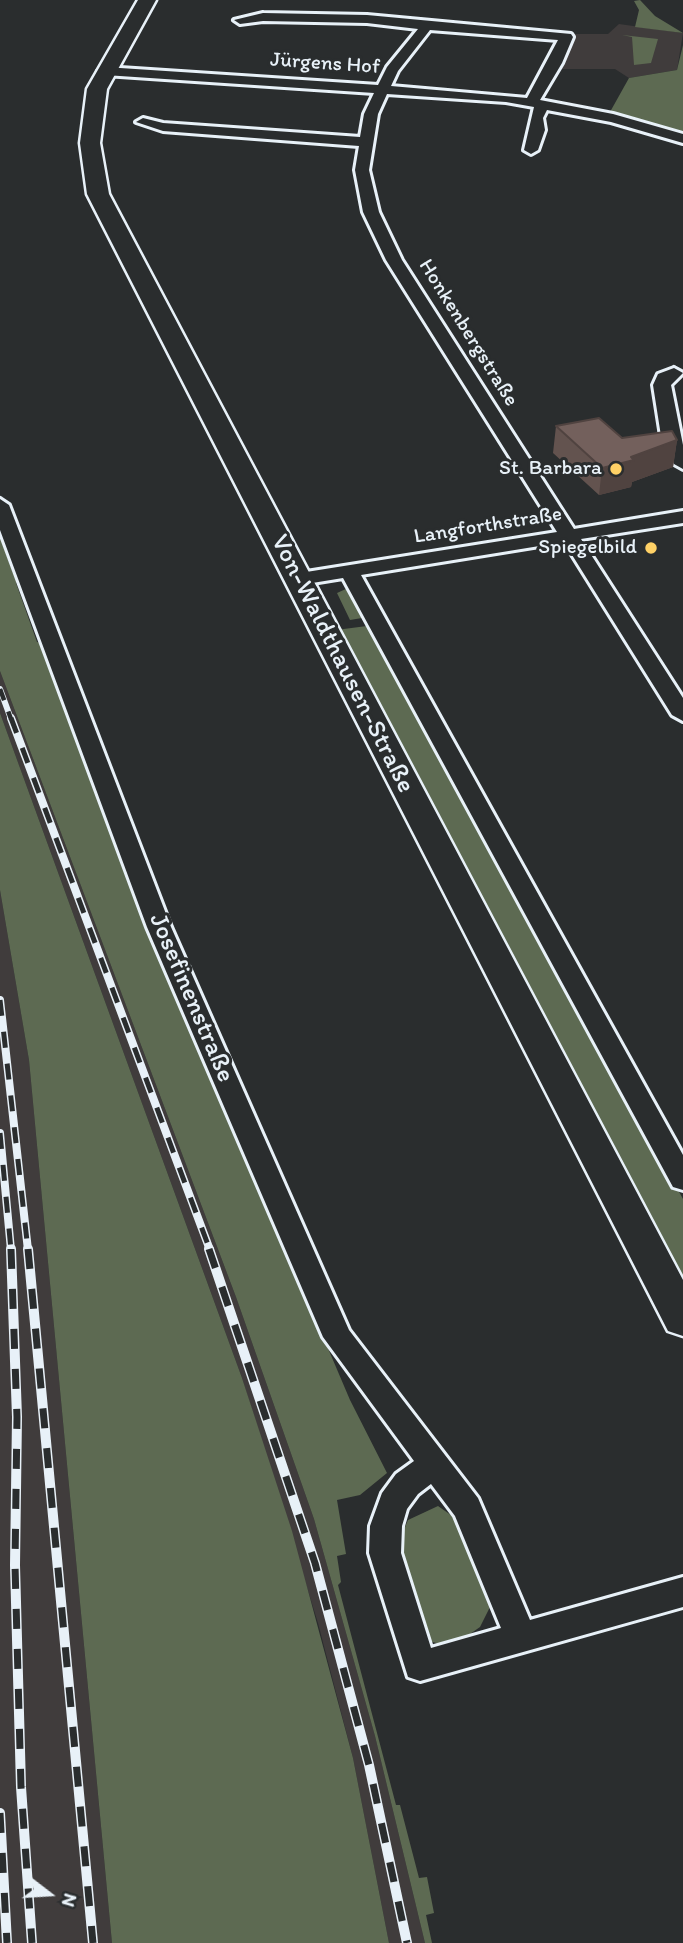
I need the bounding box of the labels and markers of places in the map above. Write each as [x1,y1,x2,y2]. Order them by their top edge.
place label: St. Barbara [499,456,602,482]
marker: St. Barbara [608,461,624,477]
place label: Spiegelbild [538,535,637,561]
marker: Spiegelbild [643,540,659,556]

